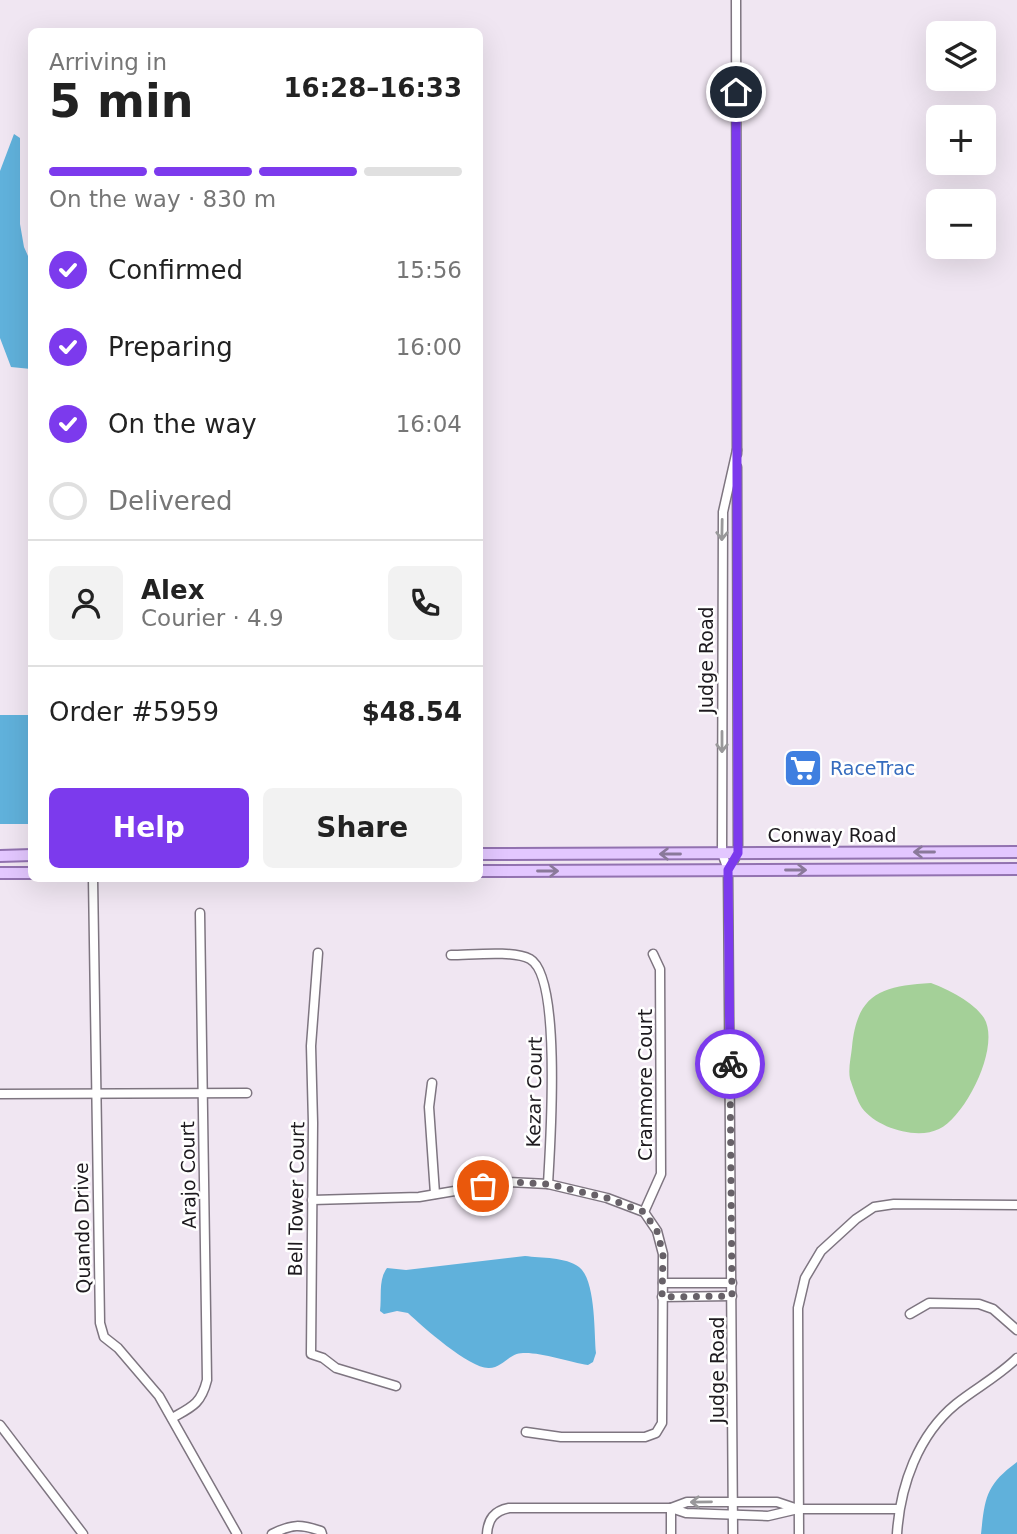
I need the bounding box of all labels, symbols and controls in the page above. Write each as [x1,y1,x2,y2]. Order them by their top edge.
map controls [926,21,996,259]
button: layers [926,21,996,91]
text: Arriving in [49,49,167,75]
pin [706,62,766,122]
text: 16:28–16:33 [283,73,462,103]
icon: home [717,73,755,111]
text: 5 min [49,74,193,128]
button: + [926,105,996,175]
text: On the way · 830 m [49,186,276,212]
button: − [926,189,996,259]
icon: check [49,251,87,289]
text: Confirmed [108,255,243,285]
text: 15:56 [396,257,462,283]
icon: check [49,328,87,366]
text: Preparing [108,332,233,362]
text: 16:00 [396,334,462,360]
icon: check [49,405,87,443]
text: On the way [108,409,257,439]
text: 16:04 [396,411,462,437]
text: Delivered [108,486,232,516]
one-way arrow [716,519,729,542]
button: person [49,566,123,640]
button: phone [388,566,462,640]
text: Alex [141,575,204,605]
text: Courier · 4.9 [141,605,284,631]
street label: Judge Road [695,606,717,715]
text: Order #5959 [49,697,219,727]
text: $48.54 [362,697,462,727]
one-way arrow [715,731,729,754]
supermarket icon: RaceTrac [782,747,824,789]
place label: RaceTrac [830,757,915,779]
button: Help [49,788,249,868]
button: Share [263,788,462,868]
street label: Conway Road [767,824,897,846]
one-way arrow [913,845,936,859]
one-way arrow [658,847,681,861]
one-way arrow [784,863,807,877]
one-way arrow [536,864,559,878]
street label: Cranmore Court [634,1009,656,1161]
courier [695,1029,765,1099]
street label: Kezar Court [522,1036,546,1148]
icon: bike [711,1045,749,1083]
street label: Arajo Court [176,1121,200,1229]
street label: Bell Tower Court [284,1122,308,1276]
pin [453,1156,513,1216]
street label: Quando Drive [70,1162,94,1294]
icon: bag [464,1167,502,1205]
street label: Judge Road [706,1316,728,1425]
one-way arrow [690,1495,713,1509]

